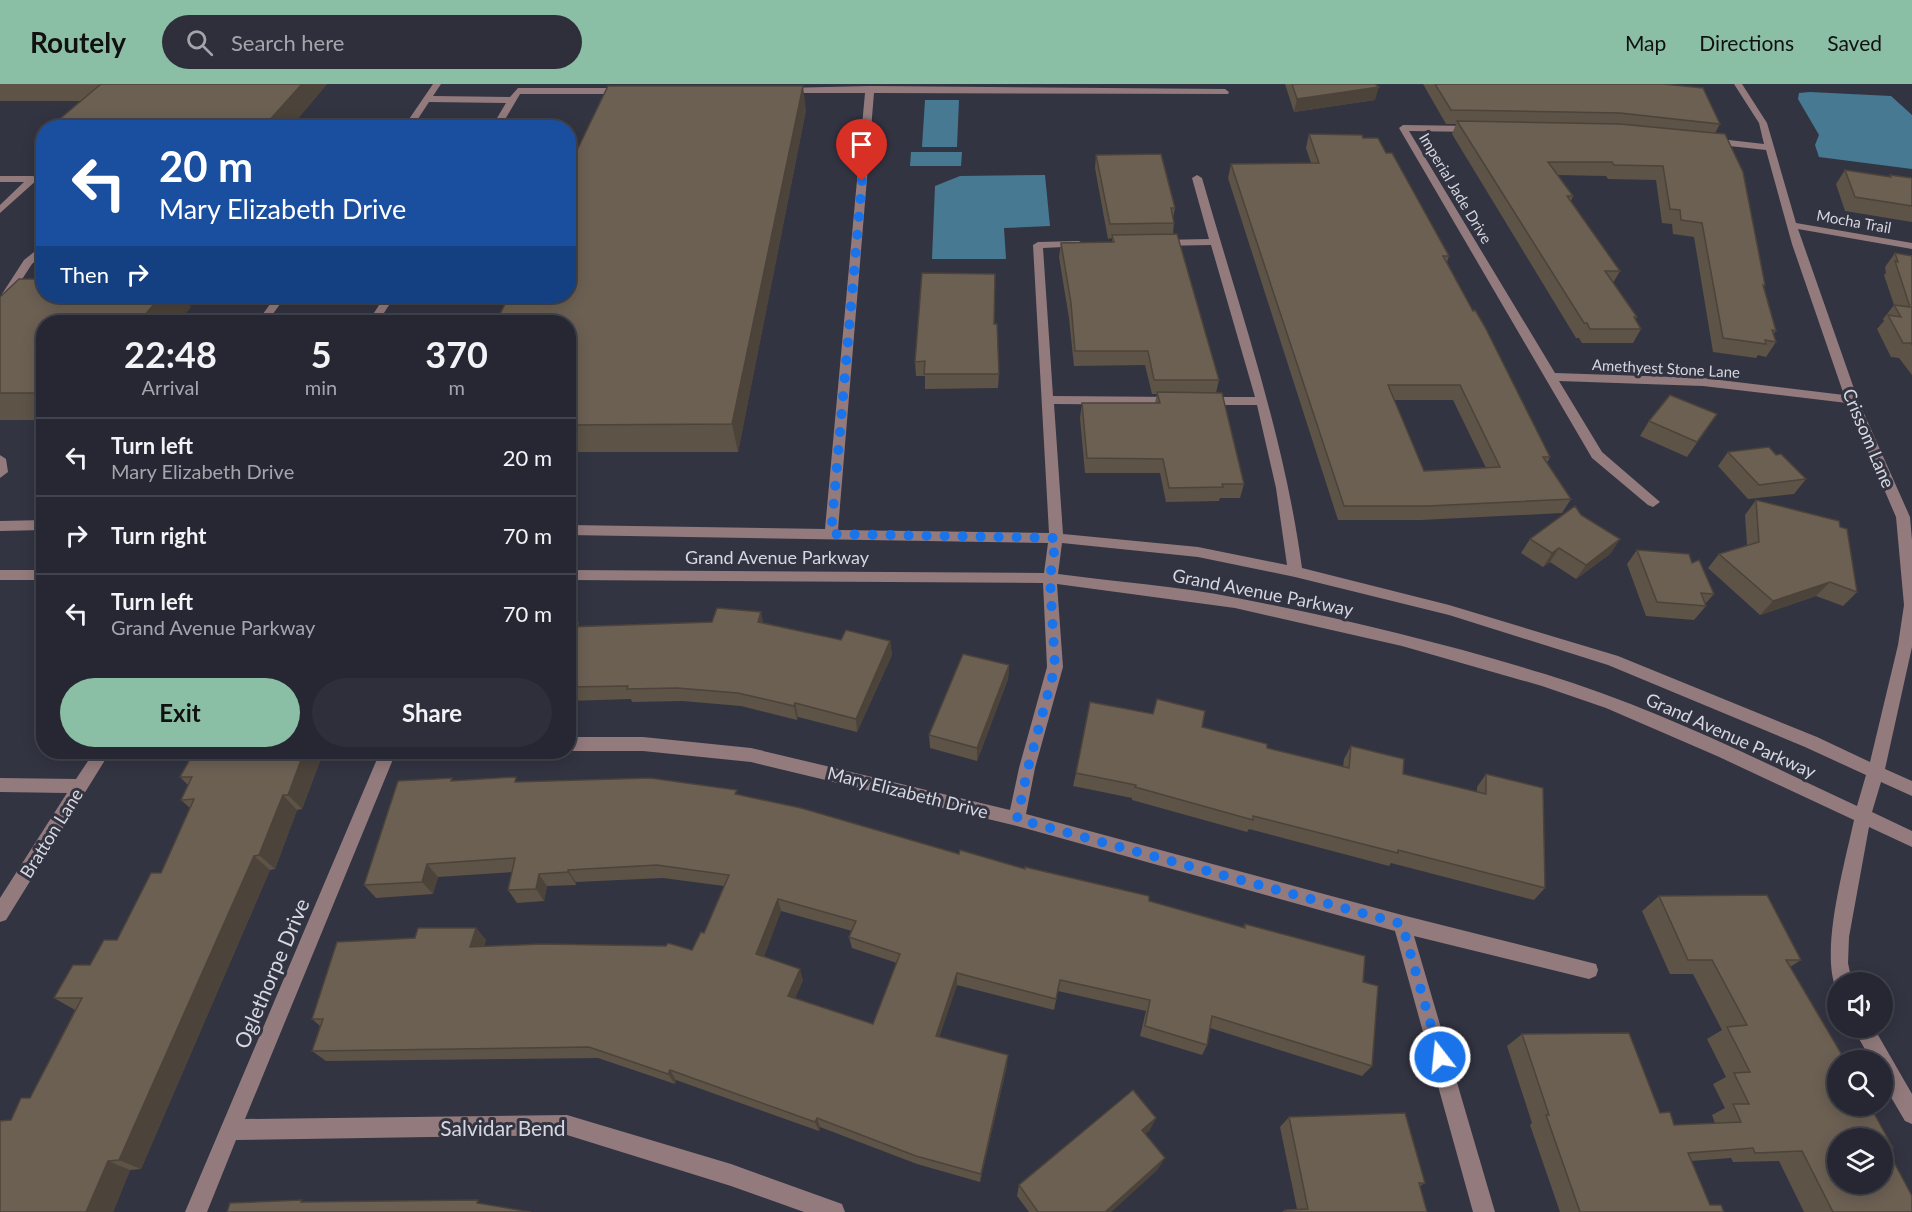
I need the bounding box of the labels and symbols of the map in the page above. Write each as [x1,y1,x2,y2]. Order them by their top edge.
pin [836,119,887,181]
street label: Imperial Jade Drive [1416,130,1496,247]
street label: Mocha Trail [1815,206,1893,236]
street label: Amethyest Stone Lane [1591,355,1741,381]
street label: Crissom Lane [1838,385,1900,491]
street label: Grand Avenue Parkway [685,546,870,568]
street label: Grand Avenue Parkway [1171,564,1356,620]
street label: Grand Avenue Parkway [1643,688,1820,783]
street label: Mary Elizabeth Drive [825,761,991,823]
street label: Bratton Lane [15,784,87,882]
street label: Oglethorpe Drive [228,894,314,1052]
position arrow [1408,1025,1472,1089]
street label: Salvidar Bend [440,1115,566,1140]

